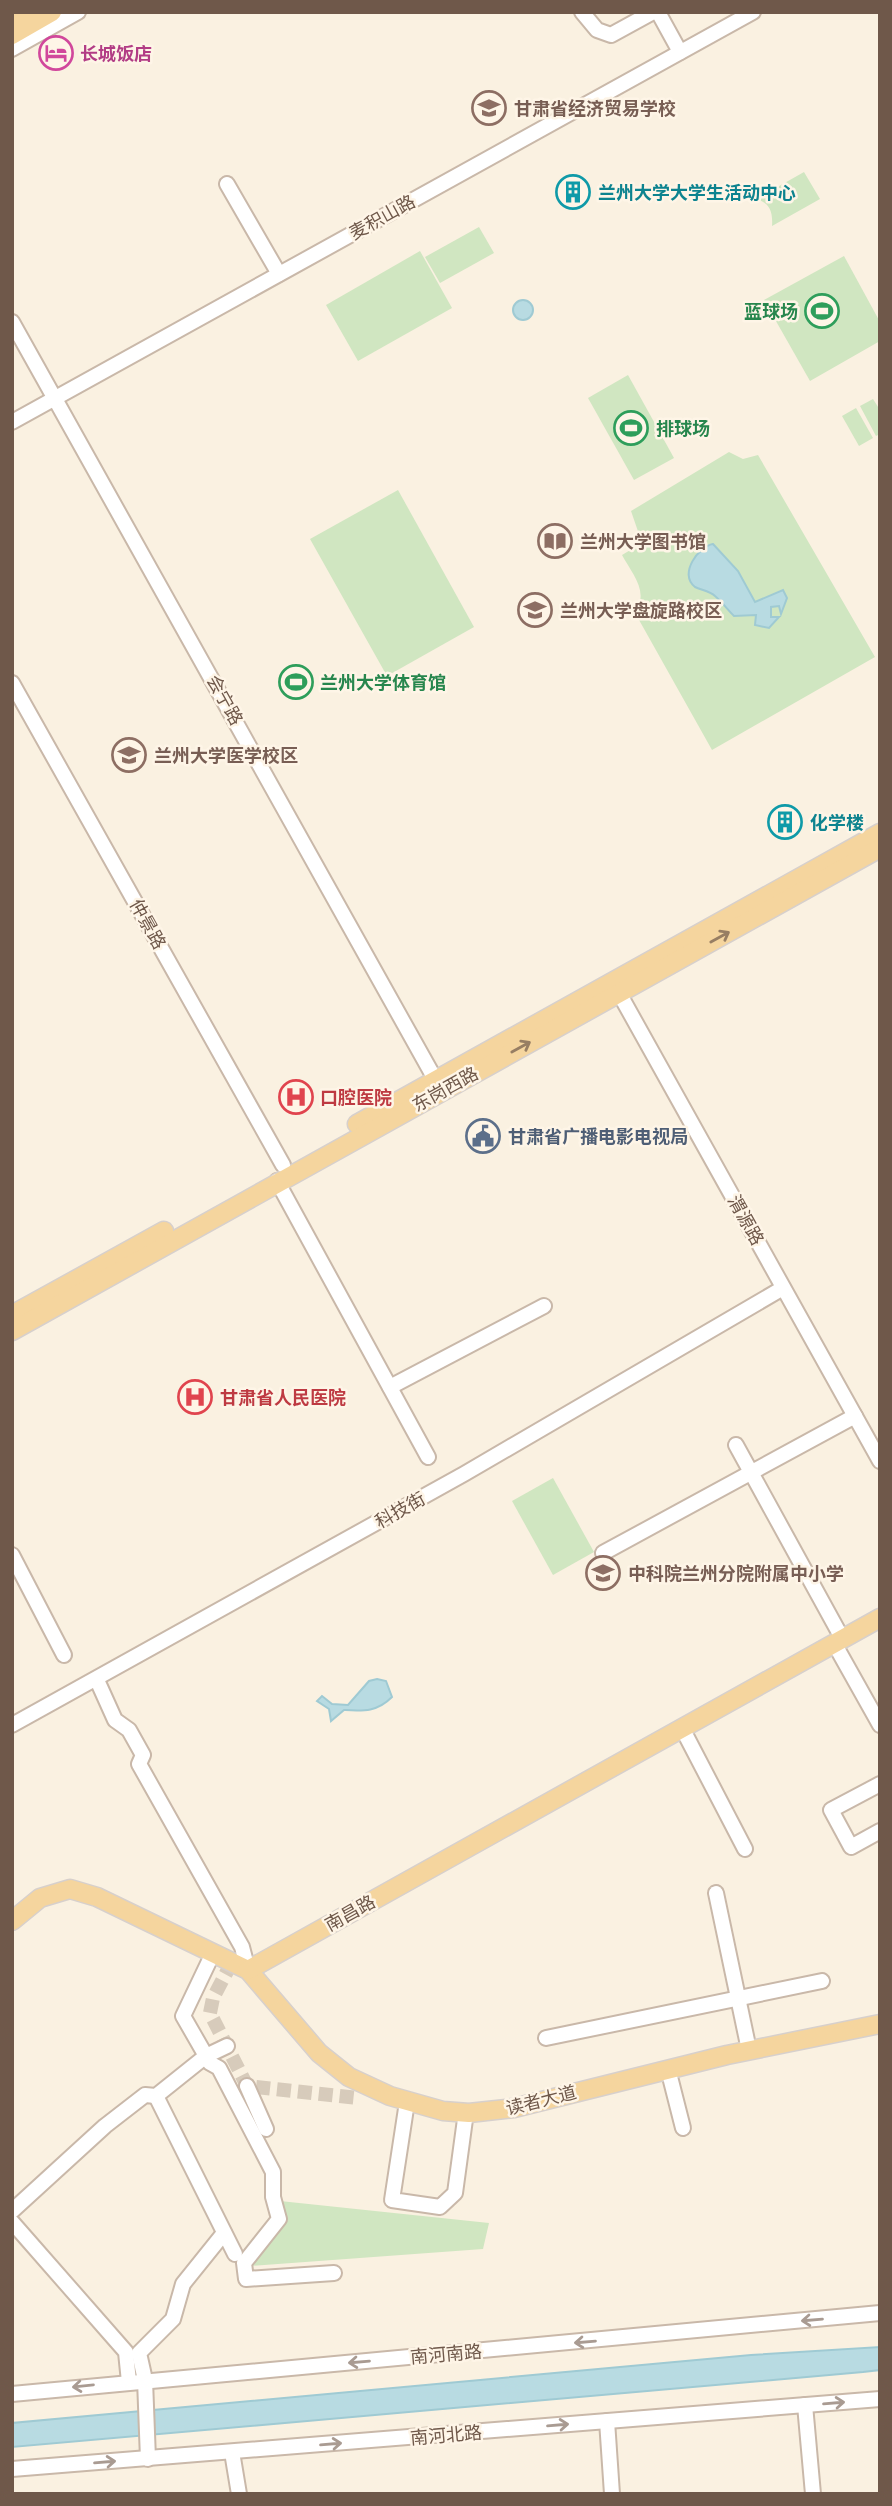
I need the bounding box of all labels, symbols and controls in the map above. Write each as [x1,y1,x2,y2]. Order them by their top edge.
hotel icon: 长城饭店 [37,34,75,72]
place label: 长城饭店 [80,42,152,65]
school or university icon: 甘肃省经济贸易学校 [470,89,508,127]
place label: 甘肃省经济贸易学校 [514,97,676,120]
building icon: 兰州大学大学生活动中心 [554,173,592,211]
place label: 兰州大学大学生活动中心 [598,181,796,204]
street label: 麦积山路 [345,189,419,245]
sports icon: 蓝球场 [803,292,841,330]
place label: 蓝球场 [744,300,798,323]
sports icon: 排球场 [612,409,650,447]
place label: 排球场 [656,417,710,440]
library icon: 兰州大学图书馆 [536,522,574,560]
place label: 兰州大学图书馆 [580,530,706,553]
school or university icon: 兰州大学盘旋路校区 [516,591,554,629]
place label: 兰州大学盘旋路校区 [560,599,722,622]
sports icon: 兰州大学体育馆 [277,663,315,701]
street label: 会宁路 [202,671,248,729]
place label: 兰州大学体育馆 [320,671,446,694]
school or university icon: 兰州大学医学校区 [110,736,148,774]
place label: 兰州大学医学校区 [154,744,298,767]
building icon: 化学楼 [766,803,804,841]
place label: 化学楼 [810,811,864,834]
street label: 仲景路 [125,895,171,953]
one-way arrow [710,930,730,944]
one-way arrow [511,1040,531,1054]
street label: 东岗西路 [408,1061,482,1117]
hospital icon: 口腔医院 [277,1078,315,1116]
place label: 口腔医院 [320,1086,392,1109]
public building icon: 甘肃省广播电影电视局 [464,1117,502,1155]
place label: 甘肃省广播电影电视局 [508,1125,688,1148]
street label: 渭源路 [723,1191,769,1249]
hospital icon: 甘肃省人民医院 [176,1378,214,1416]
place label: 甘肃省人民医院 [220,1386,346,1409]
street label: 科技街 [371,1487,429,1533]
school or university icon: 中科院兰州分院附属中小学 [584,1554,622,1592]
place label: 中科院兰州分院附属中小学 [628,1562,844,1585]
street label: 南昌路 [321,1890,379,1936]
street label: 读者大道 [503,2080,579,2120]
one-way arrow [801,2314,824,2327]
one-way arrow [575,2335,597,2348]
street label: 南河南路 [409,2339,483,2369]
one-way arrow [348,2356,371,2369]
one-way arrow [73,2380,95,2393]
one-way arrow [822,2396,845,2409]
one-way arrow [546,2419,569,2432]
street label: 南河北路 [409,2420,483,2450]
one-way arrow [320,2437,342,2450]
one-way arrow [93,2455,115,2468]

